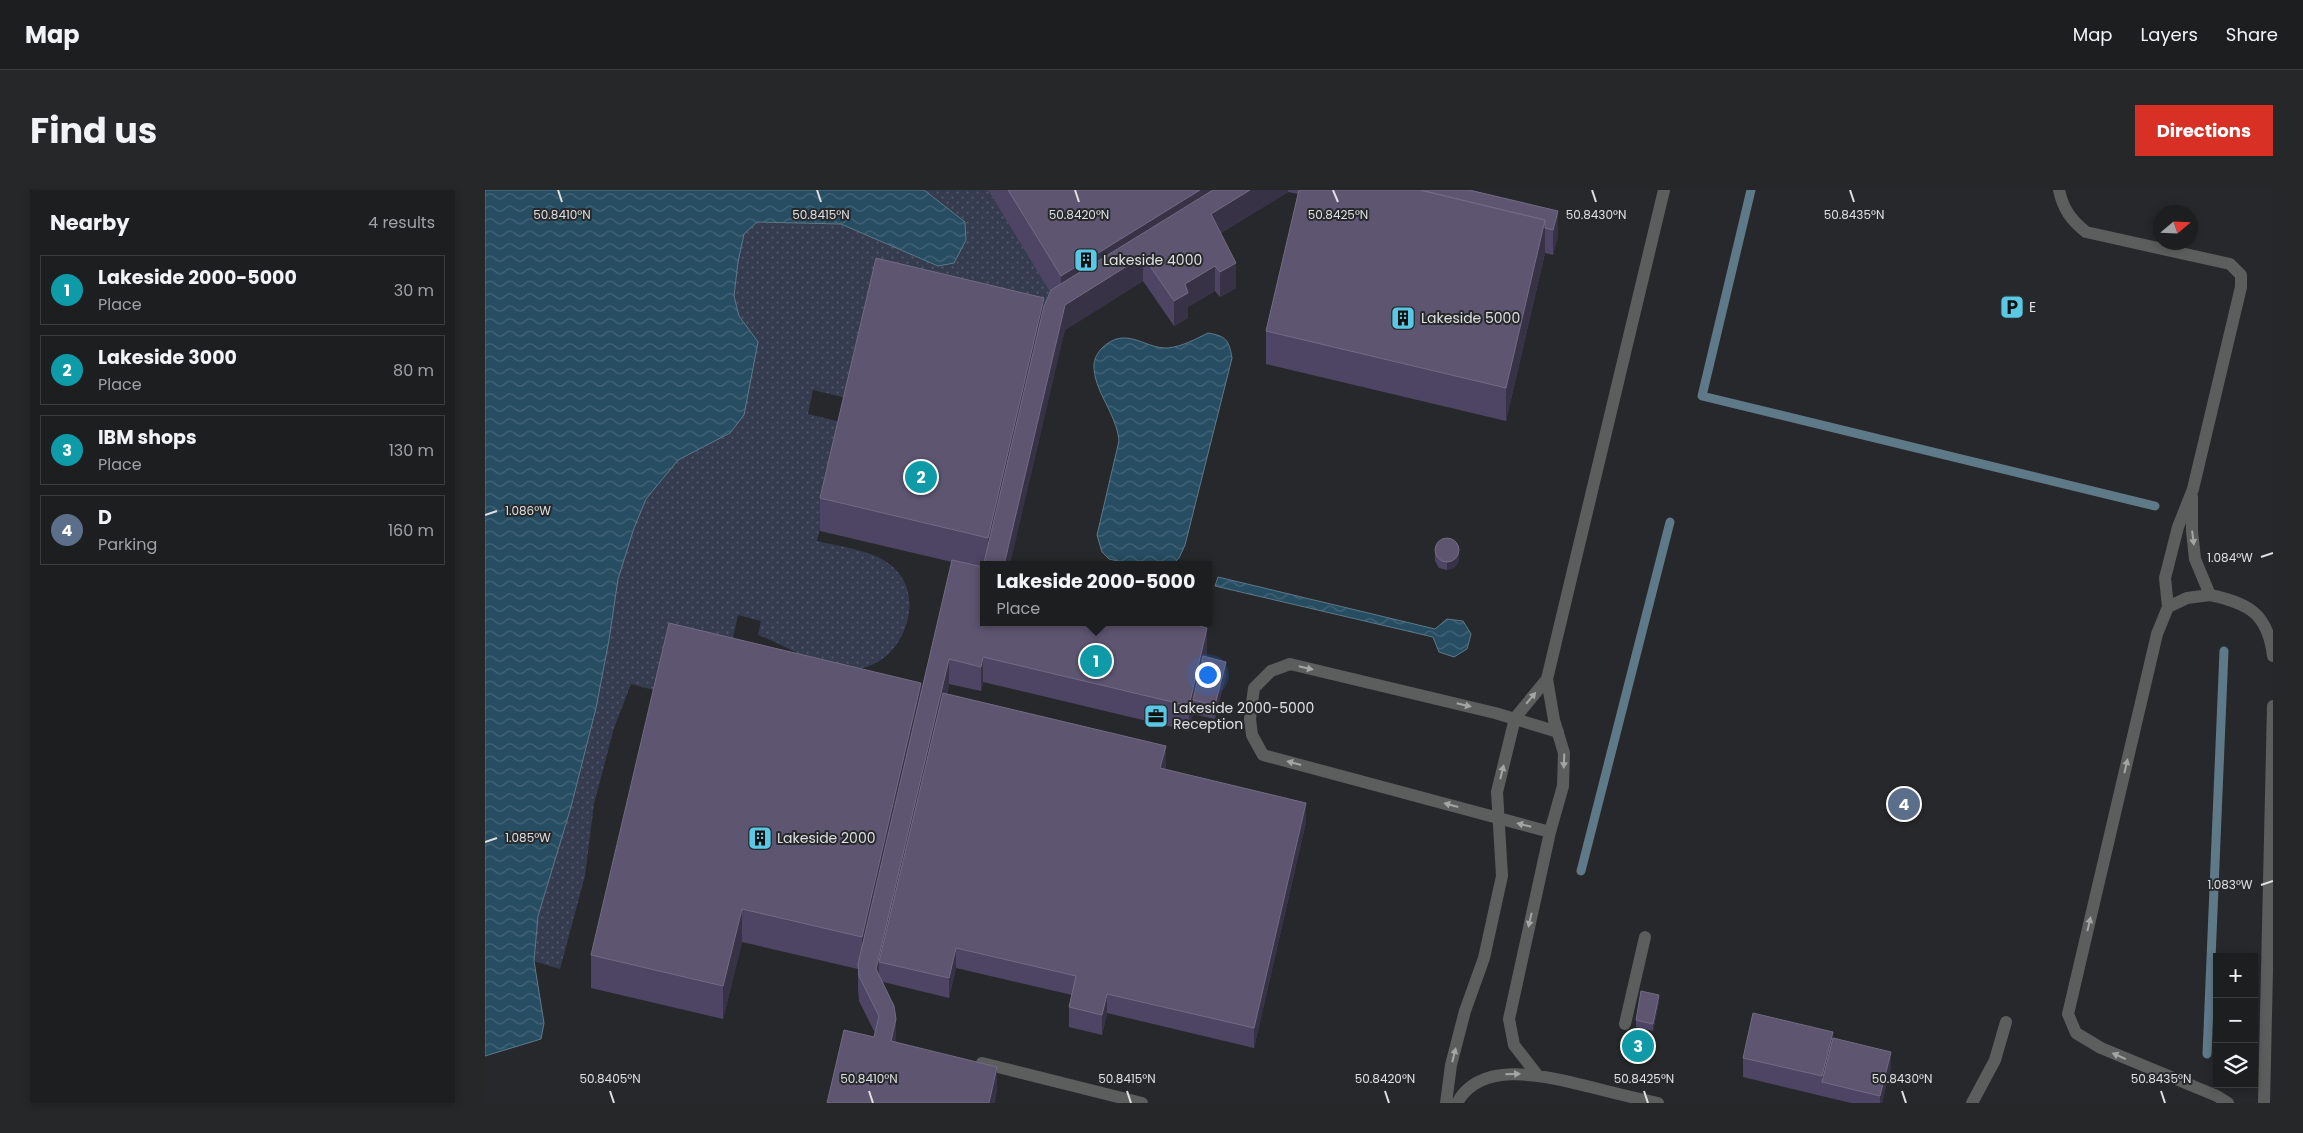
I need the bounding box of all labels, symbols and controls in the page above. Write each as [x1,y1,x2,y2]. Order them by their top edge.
text: Map [25,18,80,51]
text: Map [2073,22,2113,47]
text: Layers [2141,22,2198,47]
text: Share [2226,22,2278,47]
button: Directions [2135,105,2273,156]
text: Find us [30,106,157,155]
north arrow [2153,205,2198,250]
text: 50.8410°N [533,206,591,223]
text: 50.8415°N [792,206,850,223]
text: 50.8420°N [1049,206,1109,223]
text: 50.8425°N [1308,206,1368,223]
text: 50.8430°N [1566,206,1626,223]
text: 50.8435°N [1824,206,1884,223]
text: Nearby [50,208,130,237]
text: 4 results [368,211,435,234]
building icon: Lakeside 4000 [1073,247,1099,273]
place label: Lakeside 4000 [1103,250,1202,270]
text: Lakeside 2000-5000 [98,264,297,291]
text: 1 [64,279,70,302]
text: 30 m [394,279,434,302]
text: Place [98,293,142,316]
parking icon: E [1999,294,2025,320]
place label: E [2029,297,2036,317]
building icon: Lakeside 5000 [1390,305,1416,331]
place label: Lakeside 5000 [1421,308,1520,328]
text: Lakeside 3000 [98,344,237,371]
text: 2 [62,359,72,382]
text: 80 m [393,359,434,382]
text: Place [98,373,142,396]
text: IBM shops [98,424,197,451]
text: 3 [62,439,72,462]
text: 130 m [389,439,434,462]
text: Place [98,453,142,476]
pin: 2 [905,458,937,496]
text: 1.086°W [505,502,551,519]
text: D [98,504,112,531]
text: 4 [62,519,72,542]
text: 160 m [388,519,434,542]
one-way arrow [2189,530,2197,546]
text: Parking [98,533,157,556]
text: 1.084°W [2207,549,2253,566]
popup [980,561,1212,626]
text: Lakeside 2000-5000 [997,568,1195,595]
text: Place [997,597,1040,620]
pin: 1 [1080,642,1112,680]
your location [1195,662,1221,688]
one-way arrow [1298,664,1313,672]
one-way arrow [1526,692,1537,705]
place label: Lakeside 2000-5000 Reception [1173,698,1314,734]
one-way arrow [1456,701,1471,709]
office icon: Lakeside 2000-5000 Reception [1143,703,1169,729]
one-way arrow [1559,753,1567,769]
one-way arrow [2122,758,2130,773]
one-way arrow [1287,759,1302,767]
one-way arrow [1498,764,1506,779]
pin: 4 [1888,785,1920,823]
one-way arrow [1444,800,1459,808]
one-way arrow [1517,821,1532,829]
building icon: Lakeside 2000 [747,825,773,851]
place label: Lakeside 2000 [777,828,875,848]
text: 1.085°W [505,829,551,846]
text: 1.083°W [2207,876,2253,893]
one-way arrow [1526,912,1534,927]
one-way arrow [2085,916,2093,931]
map controls [2213,953,2258,1088]
button: + [2213,953,2258,998]
button: − [2213,998,2258,1043]
pin: 3 [1622,1027,1654,1065]
button: layers [2213,1043,2258,1088]
one-way arrow [1450,1047,1458,1062]
one-way arrow [2112,1052,2127,1061]
text: 50.8405°N [579,1070,641,1087]
text: 50.8410°N [840,1070,898,1087]
text: 50.8415°N [1098,1070,1156,1087]
text: 50.8420°N [1355,1070,1415,1087]
one-way arrow [1506,1070,1522,1078]
text: 50.8425°N [1614,1070,1674,1087]
text: 50.8430°N [1872,1070,1932,1087]
text: 50.8435°N [2131,1070,2191,1087]

